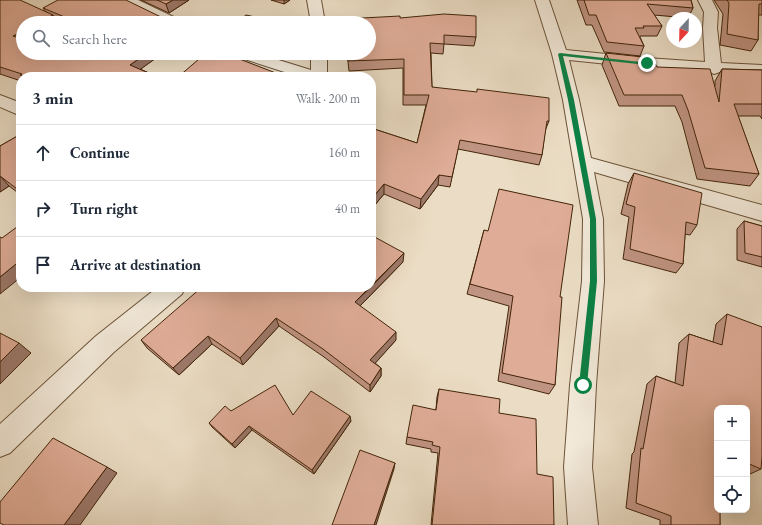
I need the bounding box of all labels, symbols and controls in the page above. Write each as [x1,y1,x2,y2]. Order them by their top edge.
north arrow [666,12,702,48]
search box [16,16,376,60]
icon: search [30,27,52,49]
text: Search here [62,29,127,48]
route end [638,54,656,72]
text: 3 min [32,87,73,109]
text: Walk · 200 m [296,90,360,107]
icon: ahead [32,142,54,164]
text: Continue [70,143,130,162]
text: 160 m [329,144,360,161]
icon: right [32,198,54,220]
text: Turn right [70,199,138,218]
text: 40 m [335,200,360,217]
icon: arrive [32,254,54,276]
text: Arrive at destination [70,255,201,274]
route start [574,376,592,394]
map controls [714,405,750,513]
button: + [714,405,750,441]
button: − [714,441,750,477]
button: locate [714,477,750,513]

